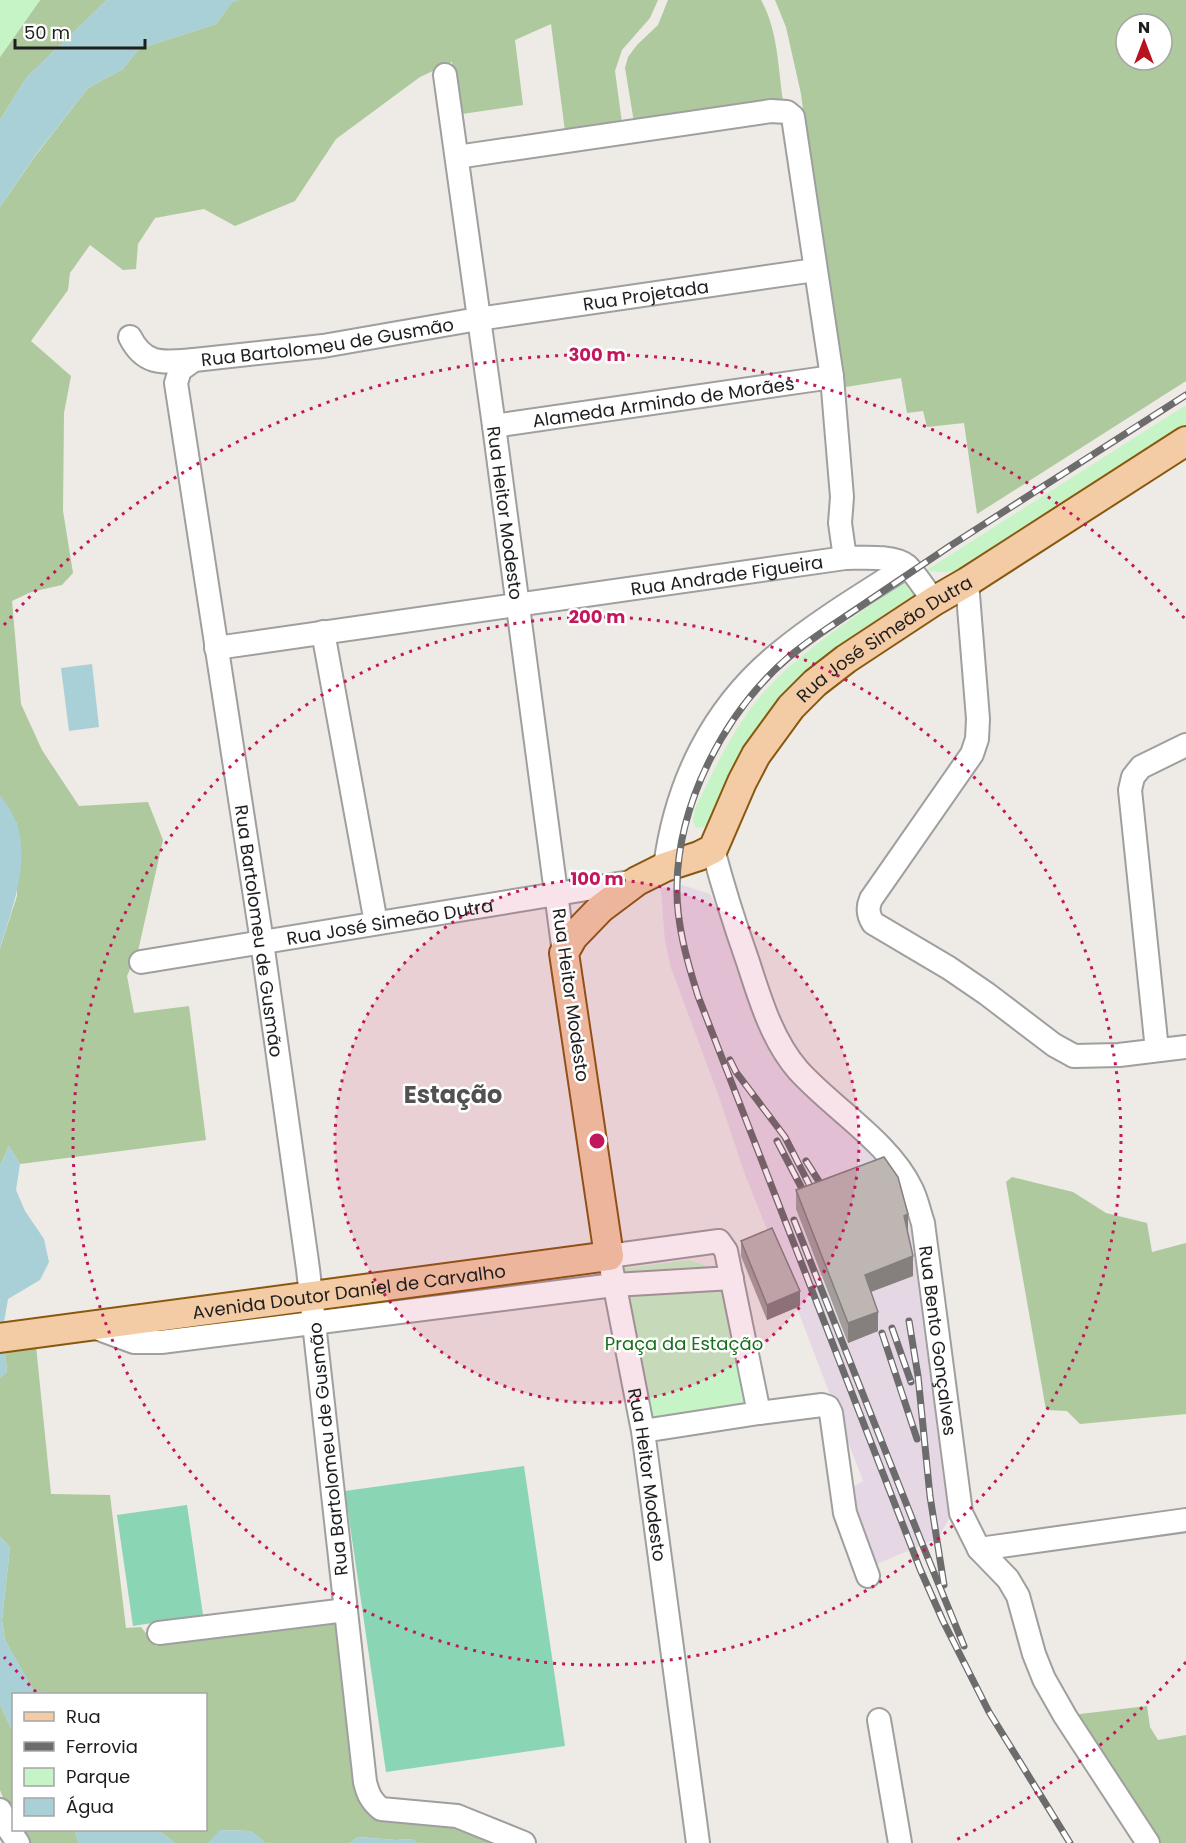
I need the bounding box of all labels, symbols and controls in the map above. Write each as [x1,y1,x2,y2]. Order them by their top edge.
scale bar [15,12,146,50]
north arrow [1114,12,1174,72]
text: N [1138,16,1150,39]
text: 50 m [24,20,70,45]
street label: Rua Projetada [581,273,710,316]
street label: Rua Bartolomeu de Gusmão [200,311,455,372]
text: 300 m [568,342,626,367]
street label: Alameda Armindo de Morães [531,370,796,433]
street label: Rua Heitor Modesto [482,424,529,601]
street label: Rua Andrade Figueira [629,549,825,601]
street label: Rua José Simeão Dutra [790,569,977,708]
text: 200 m [569,604,625,629]
street label: Rua Bartolomeu de Gusmão [229,803,289,1059]
text: 100 m [570,866,624,891]
street label: Rua José Simeão Dutra [285,892,495,951]
street label: Rua Heitor Modesto [546,907,596,1083]
district label: Estação [404,1078,502,1111]
centre of rings [587,1131,607,1151]
street label: Rua Bento Gonçalves [914,1244,963,1437]
street label: Avenida Doutor Daniel de Carvalho [191,1258,507,1325]
street label: Rua Bartolomeu de Gusmão [302,1321,354,1577]
park label: Praça da Estação [605,1331,763,1356]
street label: Rua Heitor Modesto [622,1386,673,1563]
legend [12,1693,207,1831]
text: Rua [66,1704,101,1729]
text: Ferrovia [66,1734,138,1759]
text: Parque [66,1764,130,1789]
text: Água [66,1794,114,1819]

